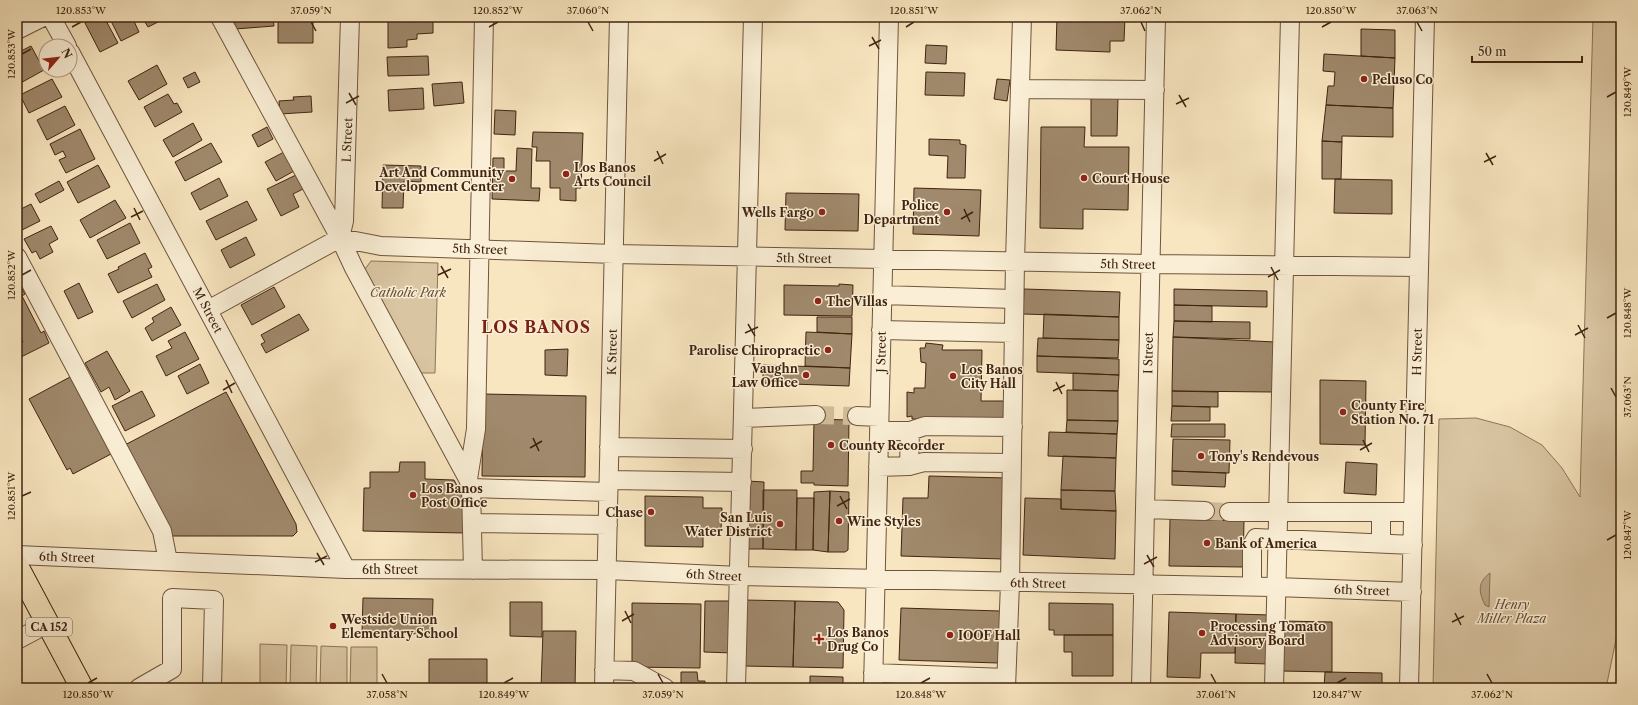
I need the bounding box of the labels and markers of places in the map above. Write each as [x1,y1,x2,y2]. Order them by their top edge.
place label: Peluso Co [1372,72,1433,87]
marker: Peluso Co [1359,74,1369,84]
place label: Los Banos Arts Council [573,160,651,189]
place label: Art And Community Development Center [374,165,505,194]
marker: Los Banos Arts Council [561,169,571,179]
place label: Court House [1092,171,1170,186]
marker: Court House [1079,173,1089,183]
marker: Art And Community Development Center [507,174,517,184]
place label: Police Department [864,198,939,227]
place label: Wells Fargo [741,205,814,220]
marker: Wells Fargo [817,207,827,217]
marker: Police Department [942,207,952,217]
place label: The Villas [826,294,888,309]
marker: The Villas [813,296,823,306]
place label: Parolise Chiropractic [689,343,820,358]
marker: Parolise Chiropractic [823,345,833,355]
place label: Vaughn Law Office [732,361,799,390]
place label: Los Banos City Hall [961,362,1023,391]
marker: Vaughn Law Office [801,370,811,380]
marker: Los Banos City Hall [948,371,958,381]
place label: County Fire Station No. 71 [1351,398,1435,427]
marker: County Fire Station No. 71 [1338,407,1348,417]
place label: County Recorder [839,438,945,453]
marker: County Recorder [826,440,836,450]
place label: Tony's Rendevous [1209,449,1319,464]
marker: Tony's Rendevous [1196,451,1206,461]
place label: Los Banos Post Office [421,481,487,510]
marker: Los Banos Post Office [408,490,418,500]
place label: Chase [605,505,643,520]
marker: Chase [646,507,656,517]
place label: San Luis Water District [683,510,772,539]
place label: Wine Styles [846,514,921,529]
marker: Wine Styles [834,516,844,526]
marker: San Luis Water District [775,519,785,529]
place label: Bank of America [1215,536,1318,551]
marker: Bank of America [1202,538,1212,548]
place label: Westside Union Elementary School [340,612,458,641]
place label: Processing Tomato Advisory Board [1209,619,1326,648]
marker: Westside Union Elementary School [328,621,338,631]
place label: Los Banos Drug Co [827,625,889,654]
place label: IOOF Hall [958,628,1020,643]
marker: Processing Tomato Advisory Board [1197,628,1207,638]
marker: IOOF Hall [945,630,955,640]
marker: Los Banos Drug Co [814,634,824,644]

